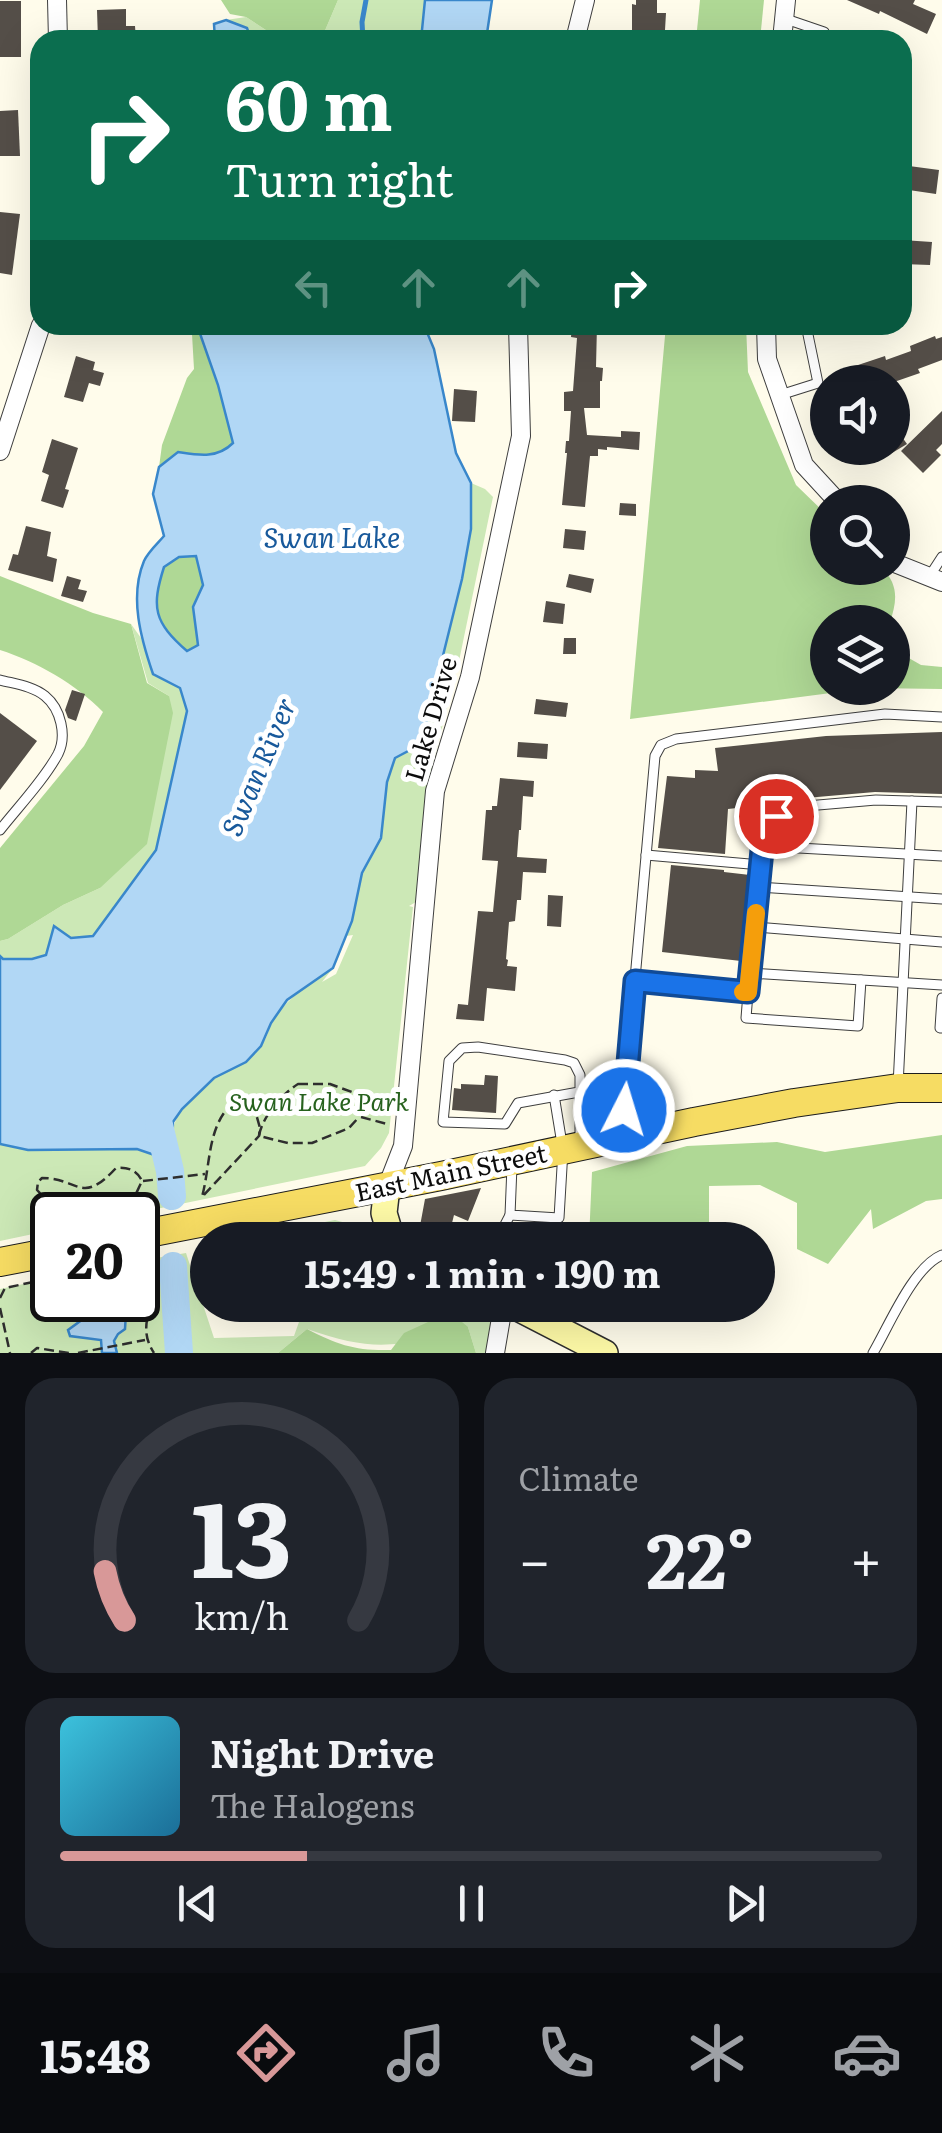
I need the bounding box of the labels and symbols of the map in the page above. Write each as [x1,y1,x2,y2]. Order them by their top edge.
water label: Swan Lake [264,515,400,557]
street label: Lake Drive [394,652,465,785]
water label: Swan River [209,690,305,842]
pin [734,774,819,859]
position arrow [572,1058,676,1162]
park label: Swan Lake Park [229,1082,409,1119]
street label: East Main Street [352,1133,550,1210]
speed limit sign: 20 [30,1192,160,1322]

